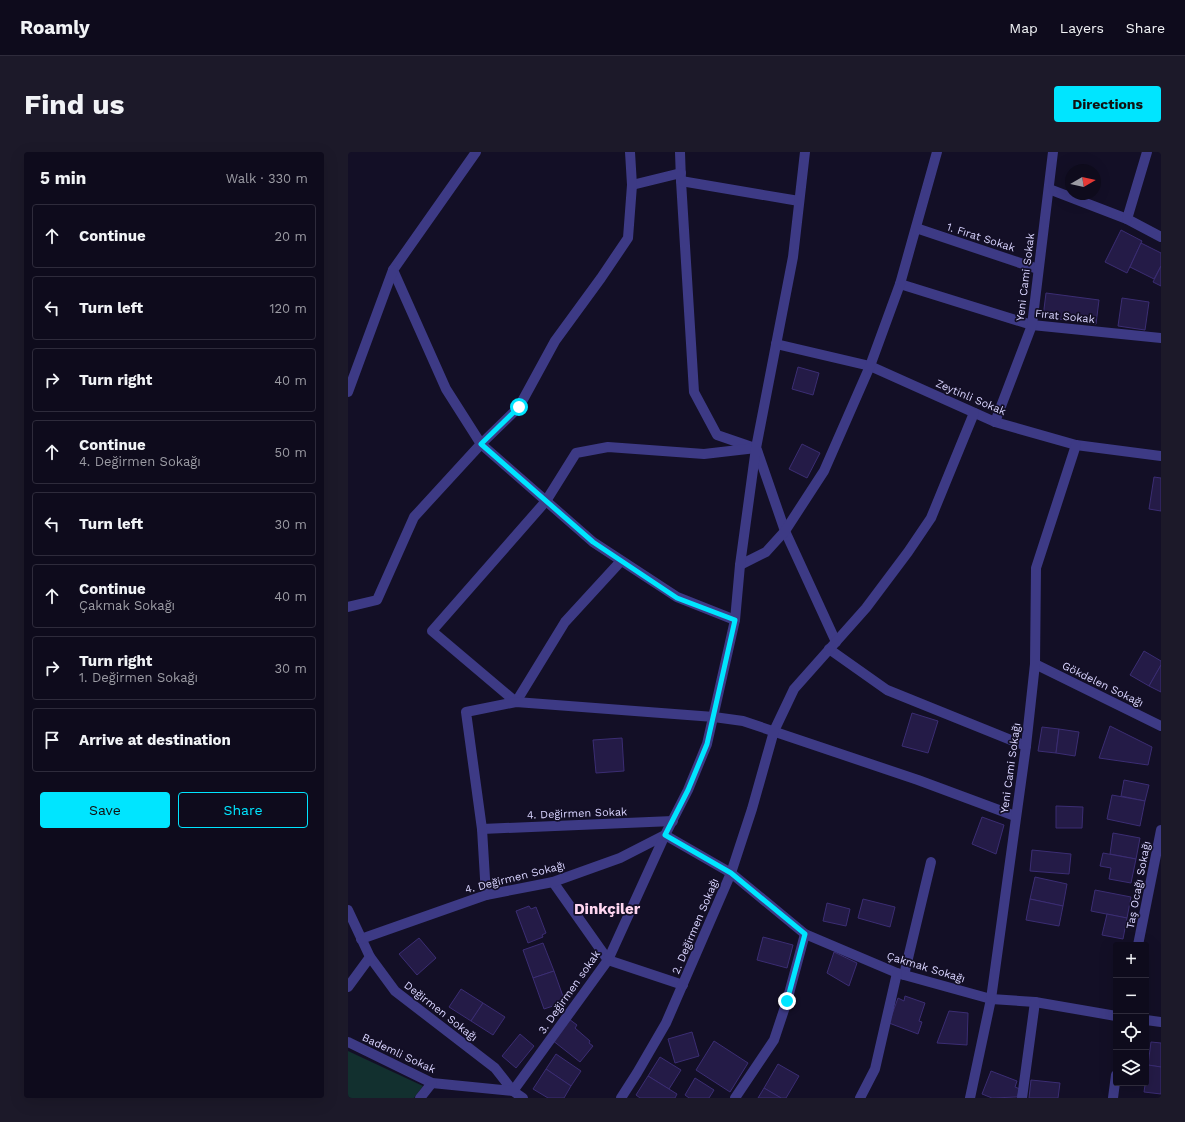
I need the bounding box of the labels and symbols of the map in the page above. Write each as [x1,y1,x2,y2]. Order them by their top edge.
north arrow [1065,164,1101,200]
street label: 1. Fırat Sokak [945,220,1017,255]
street label: Yeni Cami Sokak [1014,232,1037,322]
street label: Fırat Sokak [1034,307,1096,326]
street label: Zeytinli Sokak [934,377,1008,418]
route start [510,398,528,416]
street label: Gökdelen Sokağı [1060,659,1146,710]
street label: Yeni Cami Sokağı [998,722,1023,814]
street label: 4. Değirmen Sokak [527,805,627,822]
street label: Taş Ocağı Sokağı [1124,840,1153,930]
street label: 4. Değirmen Sokağı [464,859,567,896]
street label: 2. Değirmen Sokağı [669,876,722,976]
district label: Dinkçiler [574,900,641,918]
street label: 3. Değirmen sokak [536,948,603,1037]
street label: Çakmak Sokağı [885,949,967,986]
street label: Değirmen Sokağı [401,979,480,1044]
route end [778,992,796,1010]
street label: Bademli Sokak [360,1031,438,1076]

